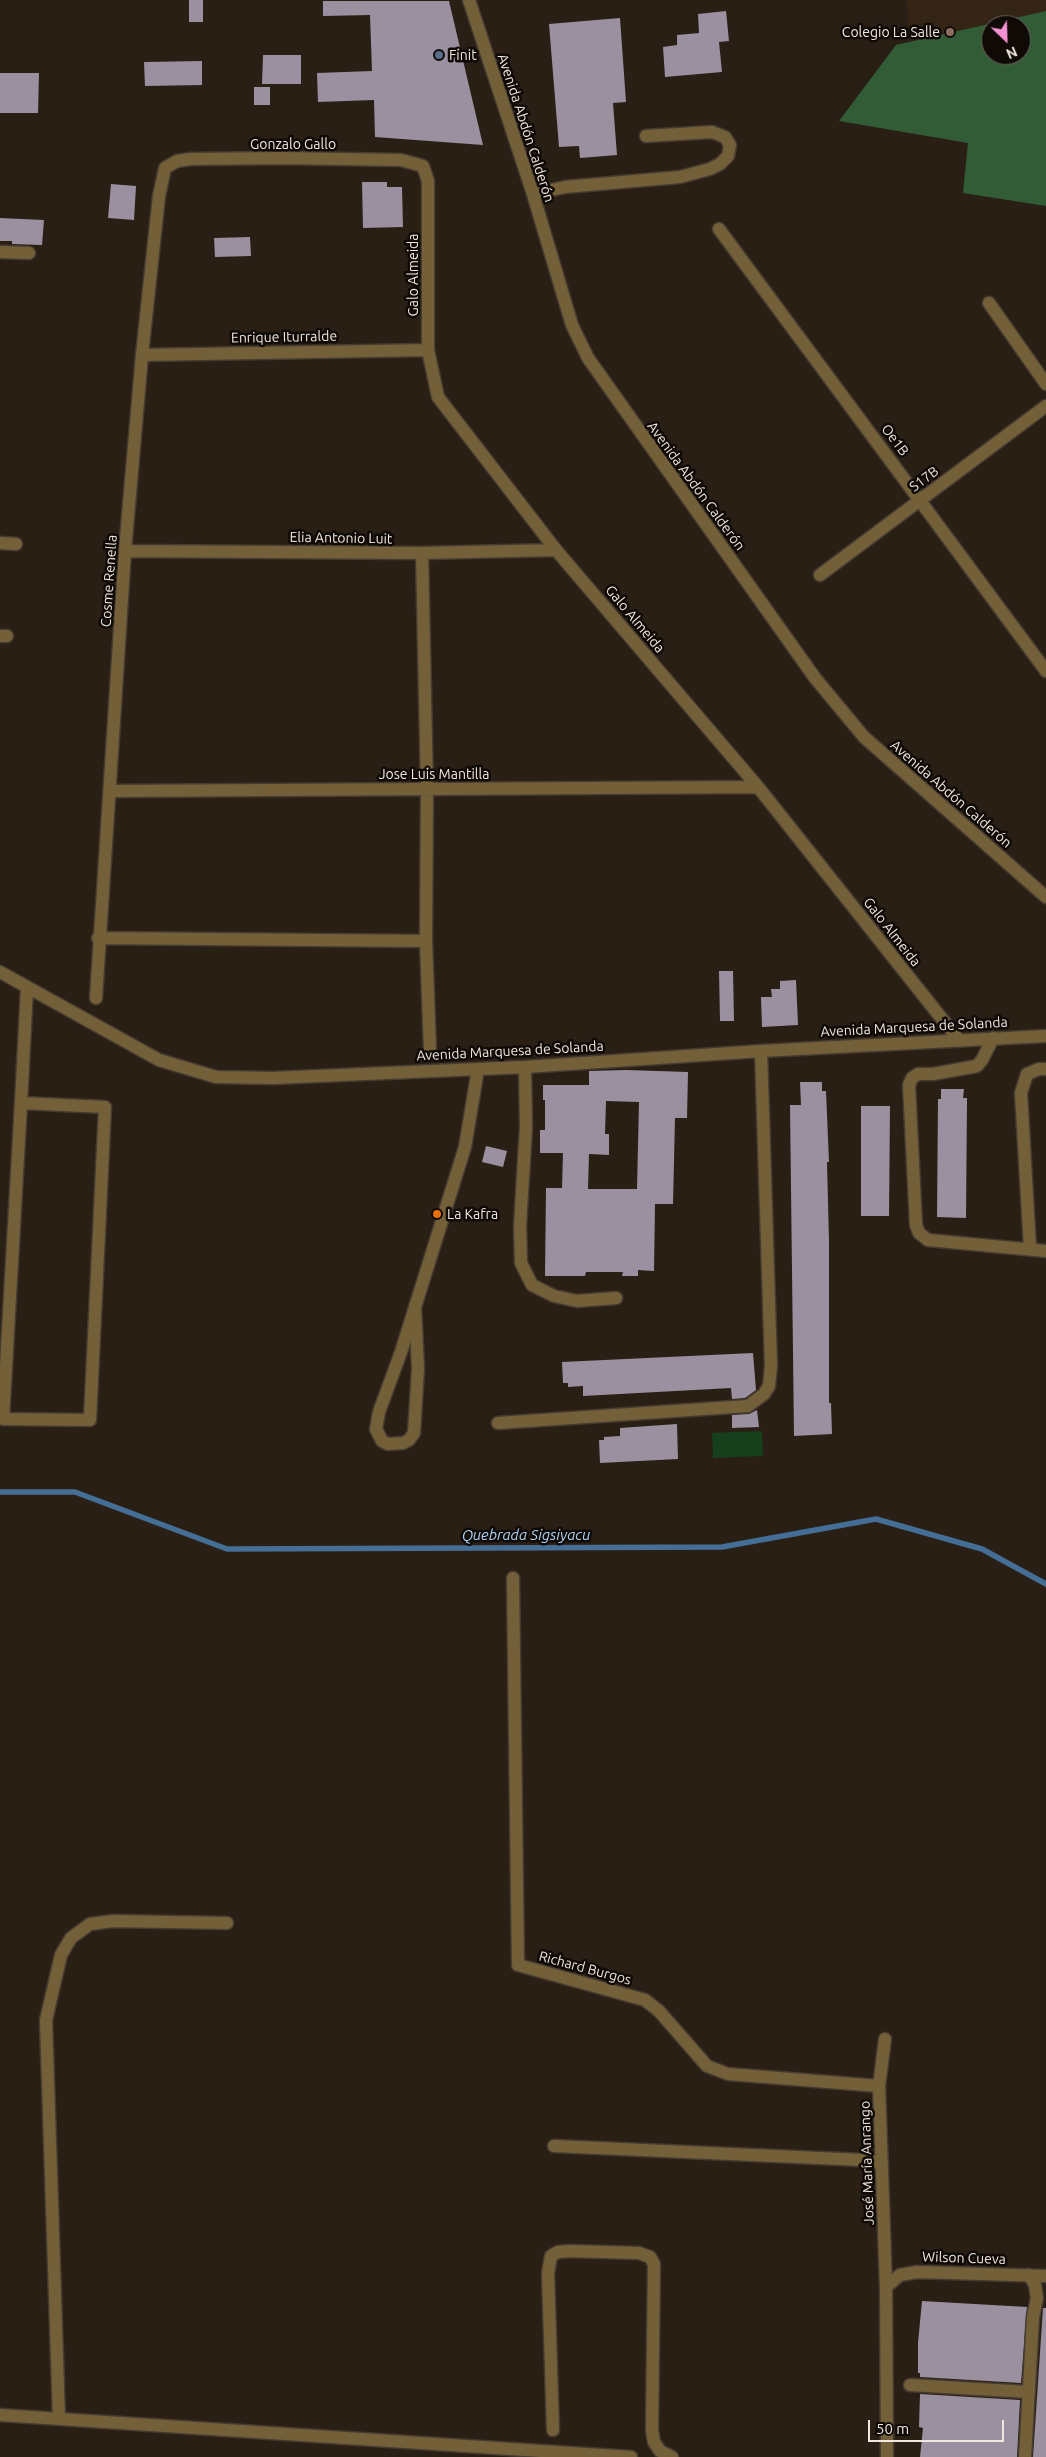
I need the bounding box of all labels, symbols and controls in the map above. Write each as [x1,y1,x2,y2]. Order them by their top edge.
north arrow [981,15,1031,65]
place label: Colegio La Salle [842,24,940,40]
marker: Colegio La Salle [944,26,956,38]
text: N [1004,43,1020,62]
place label: Finit [449,47,477,63]
marker: Finit [433,49,445,61]
street label: Avenida Abdón Calderón [494,52,558,204]
street label: Gonzalo Gallo [250,136,336,152]
street label: Galo Almeida [405,234,421,316]
street label: Enrique Iturralde [231,328,337,346]
street label: Avenida Abdón Calderón [644,418,748,554]
street label: Oe1B [878,421,912,459]
street label: S17B [906,463,942,495]
street label: Elia Antonio Luit [289,529,393,547]
street label: Cosme Renella [97,534,121,628]
street label: Galo Almeida [602,582,668,656]
street label: Avenida Abdón Calderón [887,737,1015,851]
street label: Jose Luis Mantilla [379,766,489,782]
street label: Galo Almeida [860,894,924,970]
street label: Avenida Marquesa de Solanda [820,1014,1008,1040]
street label: Avenida Marquesa de Solanda [416,1038,604,1064]
place label: La Kafra [447,1206,498,1222]
marker: La Kafra [431,1208,443,1220]
water label: Quebrada Sigsiyacu [462,1526,590,1544]
street label: Richard Burgos [537,1948,633,1988]
street label: José María Anrango [856,2101,878,2225]
street label: Wilson Cueva [922,2248,1006,2268]
scale bar [871,2410,1007,2442]
text: 50 m [876,2420,909,2437]

